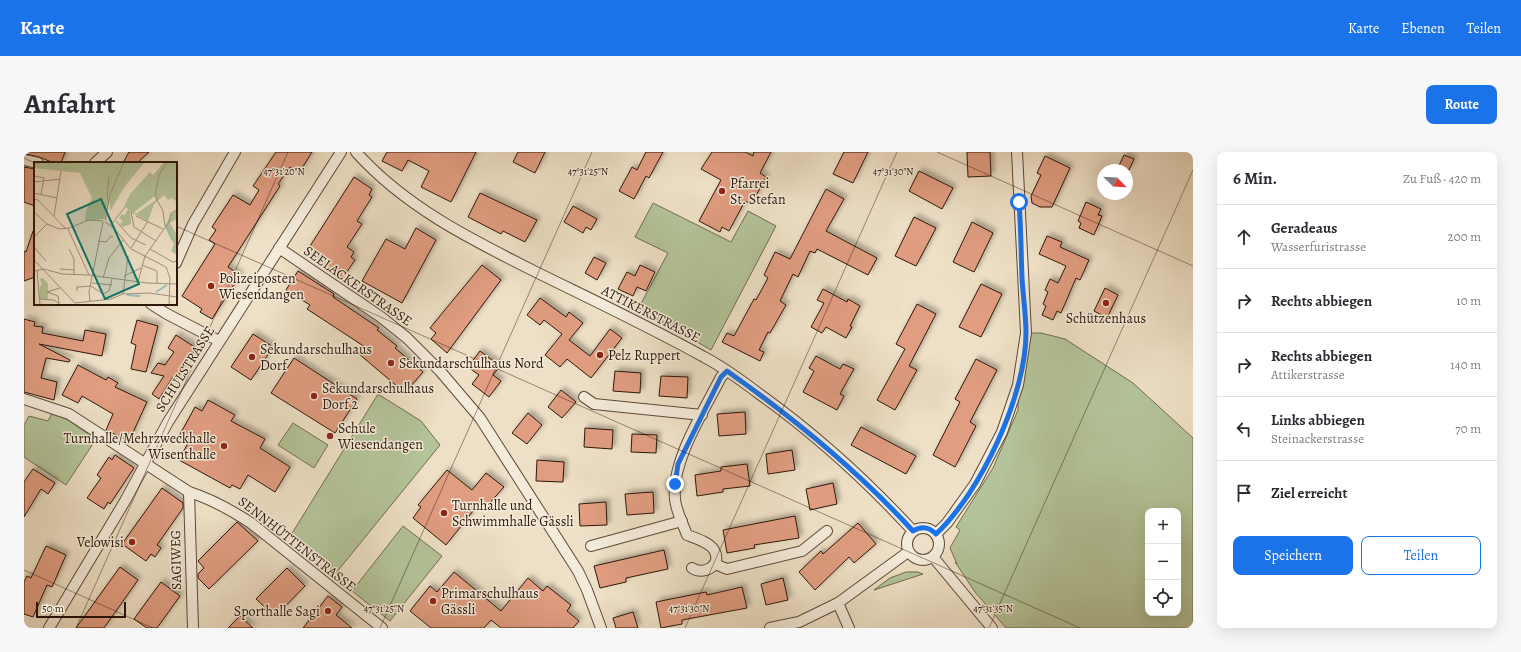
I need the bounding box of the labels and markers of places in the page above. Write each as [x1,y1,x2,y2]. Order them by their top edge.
place label: Pfarrei St. Stefan [730,174,786,209]
marker: Pfarrei St. Stefan [717,186,727,196]
place label: Polizeiposten Wiesendangen [218,269,304,304]
marker: Polizeiposten Wiesendangen [206,281,216,291]
marker: Schützenhaus [1101,298,1111,308]
place label: Schützenhaus [1066,309,1146,328]
place label: Sekundarschulhaus Dorf [260,340,372,375]
place label: Pelz Ruppert [608,346,681,365]
marker: Pelz Ruppert [595,350,605,360]
marker: Sekundarschulhaus Dorf [247,352,257,362]
place label: Sekundarschulhaus Nord [399,354,544,373]
marker: Sekundarschulhaus Nord [386,358,396,368]
place label: Sekundarschulhaus Dorf 2 [322,379,434,414]
marker: Sekundarschulhaus Dorf 2 [309,391,319,401]
place label: Schule Wiesendangen [337,419,423,454]
place label: Turnhalle/Mehrzweckhalle Wisenthalle [63,429,216,464]
marker: Schule Wiesendangen [325,431,335,441]
marker: Turnhalle/Mehrzweckhalle Wisenthalle [219,441,229,451]
place label: Turnhalle und Schwimmhalle Gässli [452,496,574,531]
marker: Turnhalle und Schwimmhalle Gässli [439,508,449,518]
place label: Velowisi [76,533,124,552]
marker: Velowisi [127,537,137,547]
place label: Primarschulhaus Gässli [441,584,539,619]
marker: Primarschulhaus Gässli [428,596,438,606]
place label: Sporthalle Sagi [234,602,320,621]
marker: Sporthalle Sagi [323,606,333,616]

